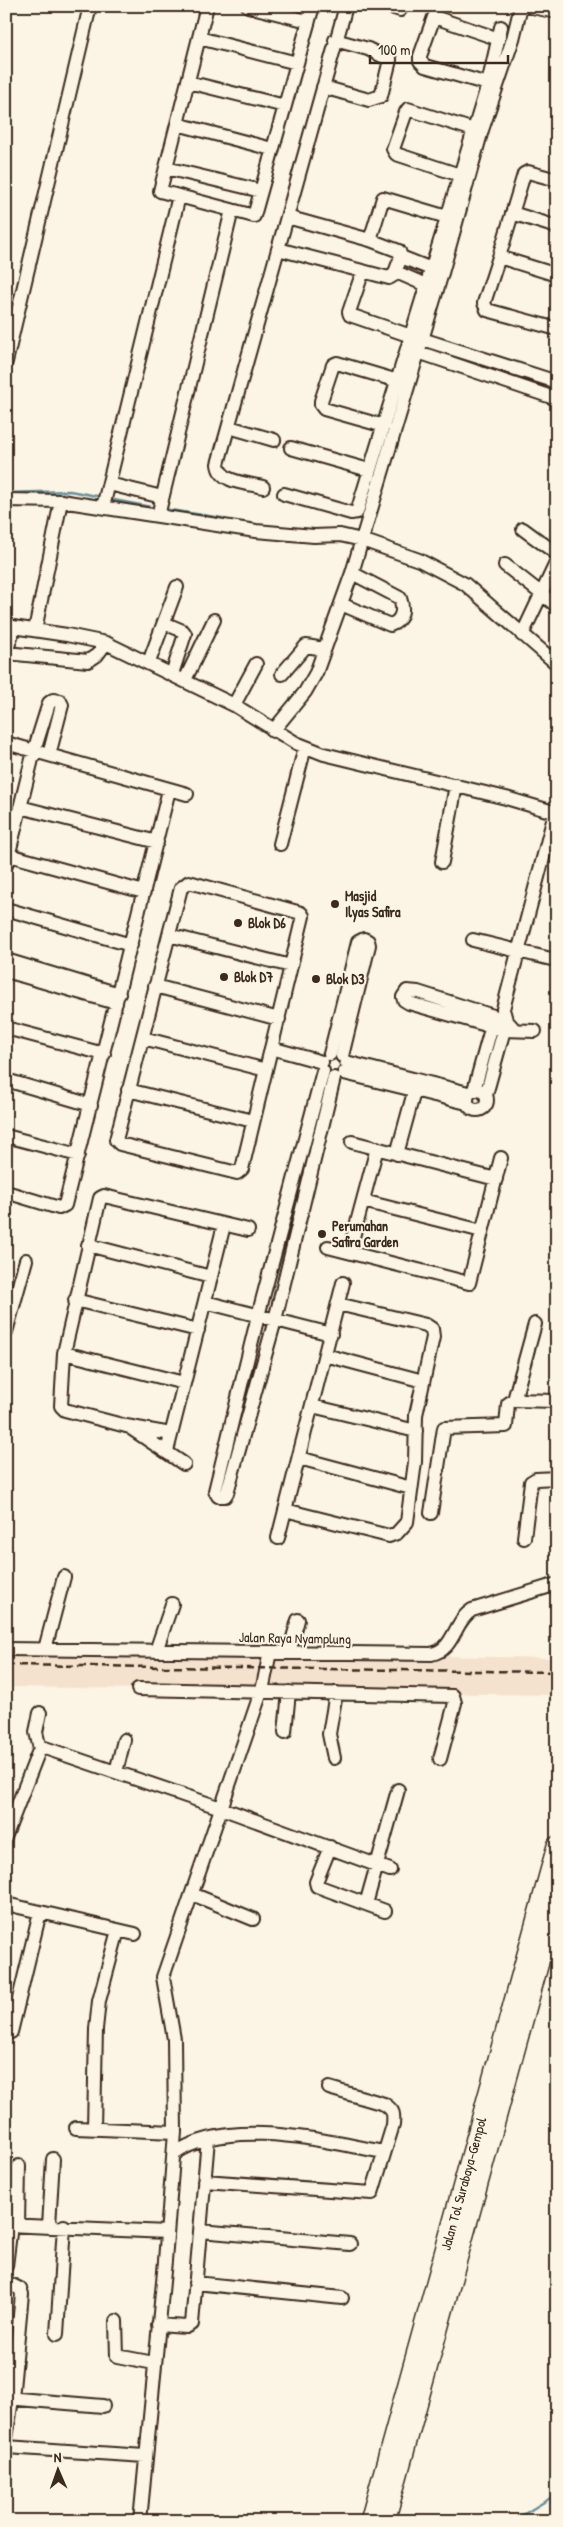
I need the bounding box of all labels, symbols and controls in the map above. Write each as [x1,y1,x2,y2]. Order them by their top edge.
scale bar [370,32,508,64]
text: 100 m [378,39,411,60]
place label: Masjid Ilyas Safira [345,886,401,923]
marker: Masjid Ilyas Safira [329,898,341,910]
place label: Blok D6 [248,913,286,932]
marker: Blok D6 [232,917,244,929]
place label: Blok D7 [234,967,273,986]
place label: Blok D3 [326,969,365,988]
marker: Blok D7 [218,971,230,983]
marker: Blok D3 [310,973,322,985]
place label: Perumahan Safira Garden [332,1216,399,1251]
marker: Perumahan Safira Garden [316,1228,328,1240]
street label: Jalan Raya Nyamplung [239,1627,351,1649]
street label: Jalan Tol Surabaya–Gempol [435,2115,491,2252]
north arrow [32,2444,82,2494]
text: N [53,2447,62,2466]

